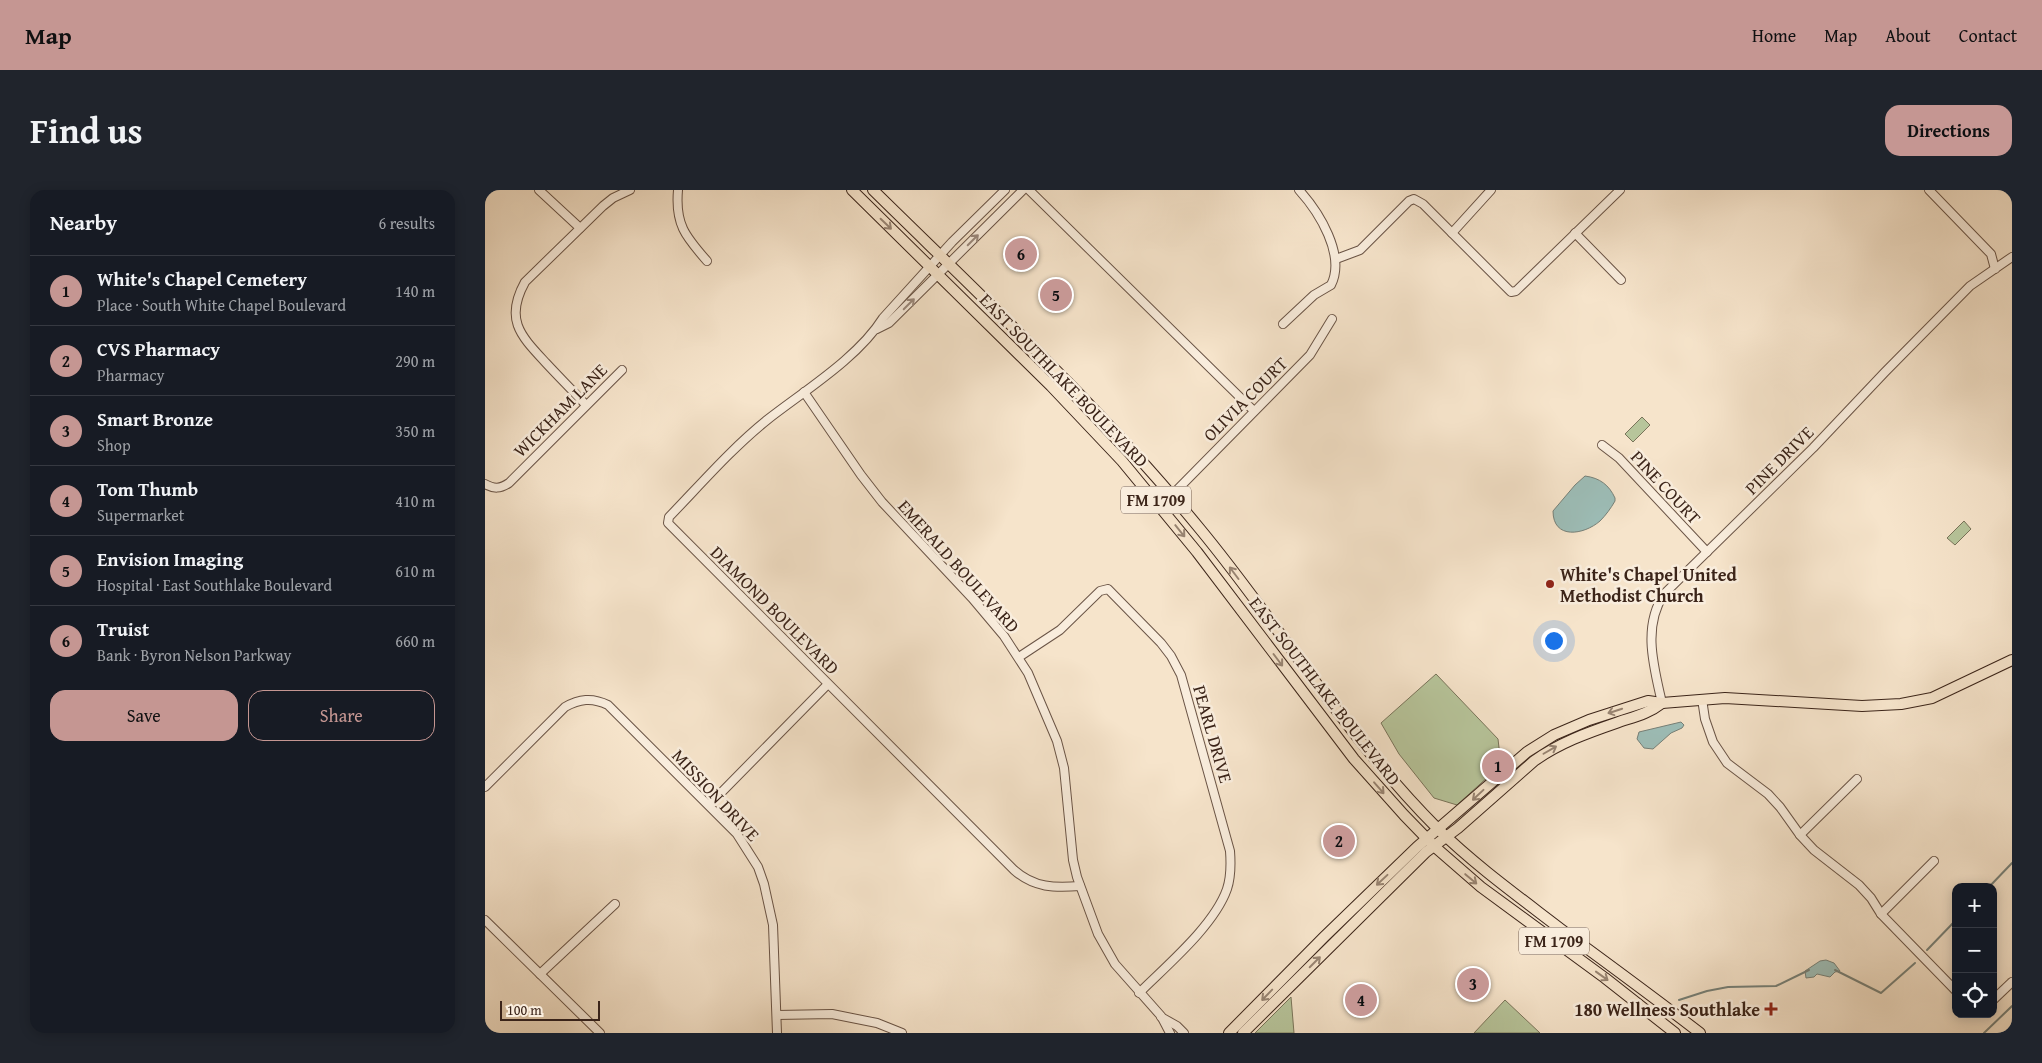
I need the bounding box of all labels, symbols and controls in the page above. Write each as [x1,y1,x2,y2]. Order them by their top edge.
text: Map [25,18,72,53]
text: Home [1752,22,1796,49]
text: Map [1824,22,1857,49]
text: About [1885,22,1931,49]
text: Contact [1959,22,2017,49]
text: Find us [30,105,143,156]
button: Directions [1885,105,2012,156]
text: Nearby [50,207,117,238]
text: 6 results [378,211,435,235]
one-way arrow [880,218,893,230]
one-way arrow [966,234,979,246]
pin: 6 [1005,235,1037,273]
text: White's Chapel Cemetery [97,265,307,293]
pin: 5 [1040,276,1072,314]
text: 1 [62,279,70,303]
text: 140 m [395,279,435,303]
street label: EAST SOUTHLAKE BOULEVARD [973,287,1155,473]
text: Place · South White Chapel Boulevard [97,293,346,317]
one-way arrow [902,298,914,310]
text: CVS Pharmacy [97,335,220,363]
text: 2 [62,349,70,373]
text: 290 m [395,349,435,373]
street label: OLIVIA COURT [1197,351,1293,447]
street label: WICKHAM LANE [507,357,613,463]
text: Pharmacy [97,363,164,387]
text: Smart Bronze [97,405,213,433]
text: 3 [62,419,70,443]
text: 350 m [395,419,435,443]
street label: PINE DRIVE [1738,419,1820,501]
text: Shop [97,433,131,457]
street label: PINE COURT [1625,444,1707,530]
text: Tom Thumb [97,475,198,503]
road number: FM 1709 [1121,486,1191,514]
text: 4 [62,489,70,513]
text: 410 m [395,489,435,513]
street label: EMERALD BOULEVARD [892,493,1026,639]
text: Supermarket [97,503,184,527]
one-way arrow [1175,524,1186,537]
street label: DIAMOND BOULEVARD [704,539,846,681]
text: Envision Imaging [97,545,243,573]
text: 5 [62,559,70,583]
text: 610 m [395,559,435,583]
place label: White's Chapel United Methodist Church [1560,561,1738,609]
one-way arrow [1229,566,1239,580]
text: Hospital · East Southlake Boulevard [97,573,332,597]
marker: White's Chapel United Methodist Church [1544,578,1556,590]
street label: EAST SOUTHLAKE BOULEVARD [1243,591,1407,791]
text: Truist [97,615,149,643]
your location [1541,628,1567,654]
text: 6 [62,629,70,653]
text: 660 m [395,629,435,653]
text: Bank · Byron Nelson Parkway [97,643,292,667]
one-way arrow [1273,653,1284,666]
street label: PEARL DRIVE [1186,682,1240,786]
button: Save [50,690,238,741]
button: Share [248,690,435,741]
one-way arrow [1607,707,1623,717]
street label: MISSION DRIVE [666,743,766,847]
one-way arrow [1543,745,1557,755]
pin: 1 [1482,747,1514,785]
one-way arrow [1373,781,1384,794]
one-way arrow [1472,789,1485,801]
pin: 2 [1323,822,1355,860]
one-way arrow [1465,873,1478,884]
one-way arrow [1376,874,1388,886]
map controls [1952,883,1997,1018]
button: + [1952,883,1997,928]
road number: FM 1709 [1519,928,1589,954]
button: − [1952,928,1997,973]
one-way arrow [1309,956,1321,968]
pin: 3 [1457,965,1489,1003]
one-way arrow [1595,970,1608,981]
button: locate [1952,973,1997,1018]
pin: 4 [1345,981,1377,1019]
one-way arrow [1261,989,1273,1001]
place label: 180 Wellness Southlake [1574,996,1760,1023]
scale bar [500,998,600,1021]
text: 100 m [507,1000,542,1020]
marker: 180 Wellness Southlake [1764,1002,1778,1016]

